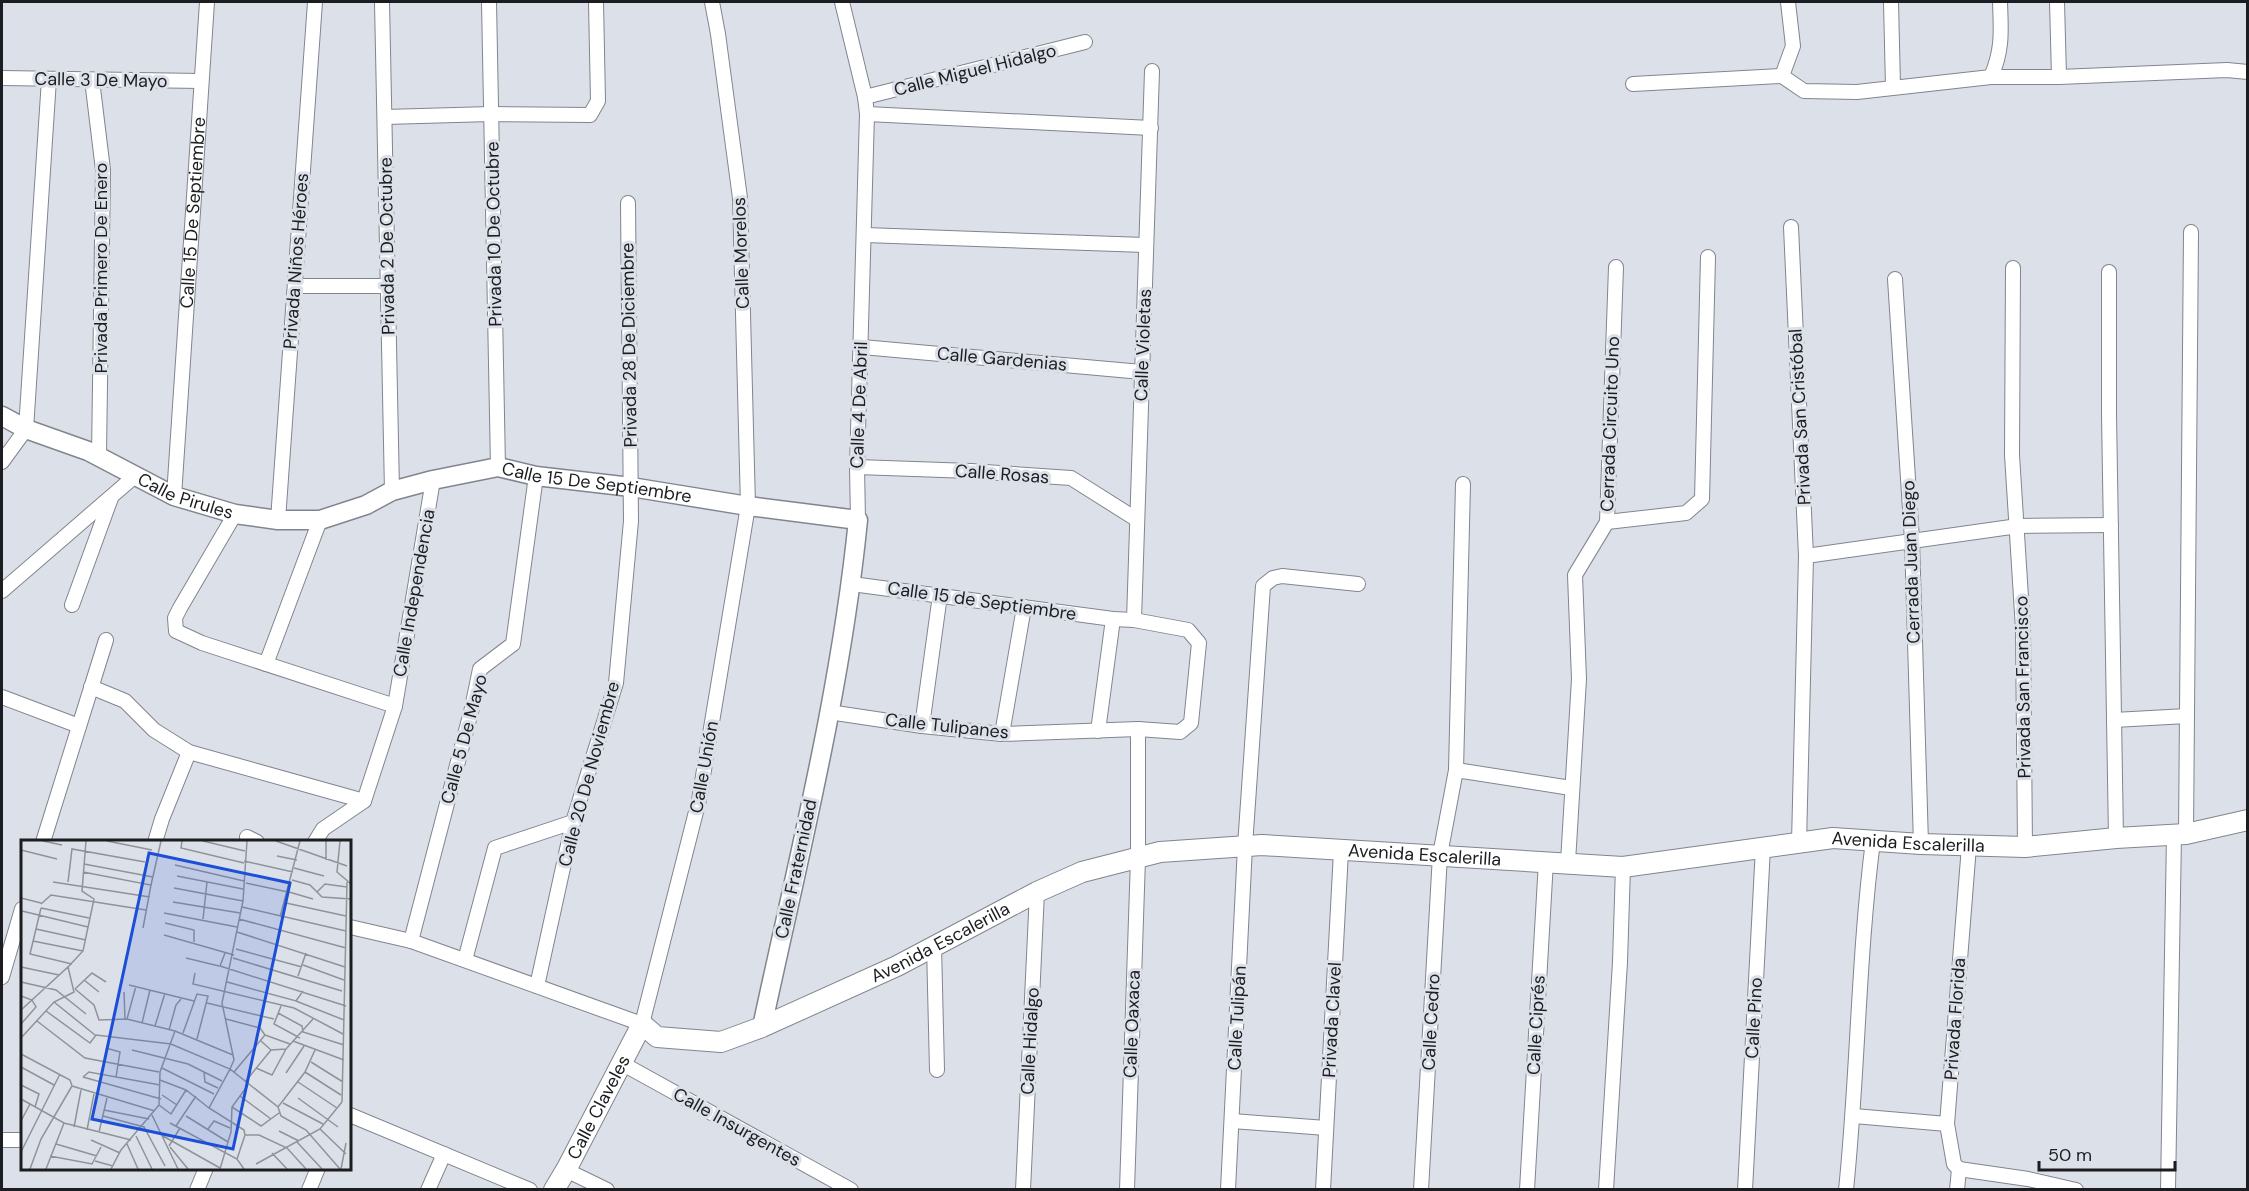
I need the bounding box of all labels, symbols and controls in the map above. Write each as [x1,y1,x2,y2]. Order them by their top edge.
street label: Calle Miguel Hidalgo [891,38,1059,102]
street label: Calle 3 De Mayo [34,67,168,93]
street label: Calle 15 De Septiembre [175,116,211,309]
street label: Privada 10 De Octubre [480,141,508,327]
street label: Privada 2 De Octubre [373,157,401,335]
street label: Privada Primero De Enero [89,163,113,373]
street label: Privada Niños Héroes [278,172,314,350]
street label: Calle Morelos [727,197,755,309]
street label: Privada 28 De Diciembre [615,242,643,448]
street label: Calle Violetas [1129,288,1157,402]
street label: Privada San Cristóbal [1783,328,1817,506]
street label: Cerrada Circuito Uno [1595,336,1625,512]
street label: Calle 4 De Abril [845,341,873,469]
street label: Calle Gardenias [936,341,1068,377]
street label: Calle 15 De Septiembre [499,456,693,509]
street label: Calle Rosas [954,459,1050,489]
street label: Calle Pirules [133,467,236,525]
street label: Cerrada Juan Diego [1896,480,1926,644]
street label: Calle Independencia [387,507,441,679]
street label: Calle 15 de Septiembre [886,576,1078,626]
street label: Privada San Francisco [2009,596,2037,778]
street label: Calle 5 De Mayo [435,671,493,807]
street label: Calle 20 De Noviembre [553,679,625,869]
street label: Calle Tulipanes [884,708,1010,744]
street label: Calle Unión [684,719,724,815]
street label: Calle Fraternidad [769,797,823,941]
street label: Avenida Escalerilla [1831,826,1985,858]
street label: Avenida Escalerilla [1347,838,1502,872]
inset map [21,840,351,1170]
street label: Avenida Escalerilla [867,897,1014,988]
street label: Privada Florida [1939,957,1971,1081]
street label: Privada Clavel [1317,962,1347,1078]
street label: Calle Tulipán [1222,965,1252,1071]
street label: Calle Oaxaca [1118,970,1146,1078]
street label: Calle Cedro [1416,973,1446,1071]
street label: Calle Ciprés [1521,975,1551,1075]
street label: Calle Pino [1740,977,1768,1059]
street label: Calle Hidalgo [1015,987,1045,1095]
street label: Calle Claveles [562,1051,636,1164]
street label: Calle Insurgentes [669,1082,805,1172]
scale bar [2039,1134,2176,1172]
text: 50 m [2048,1143,2092,1167]

